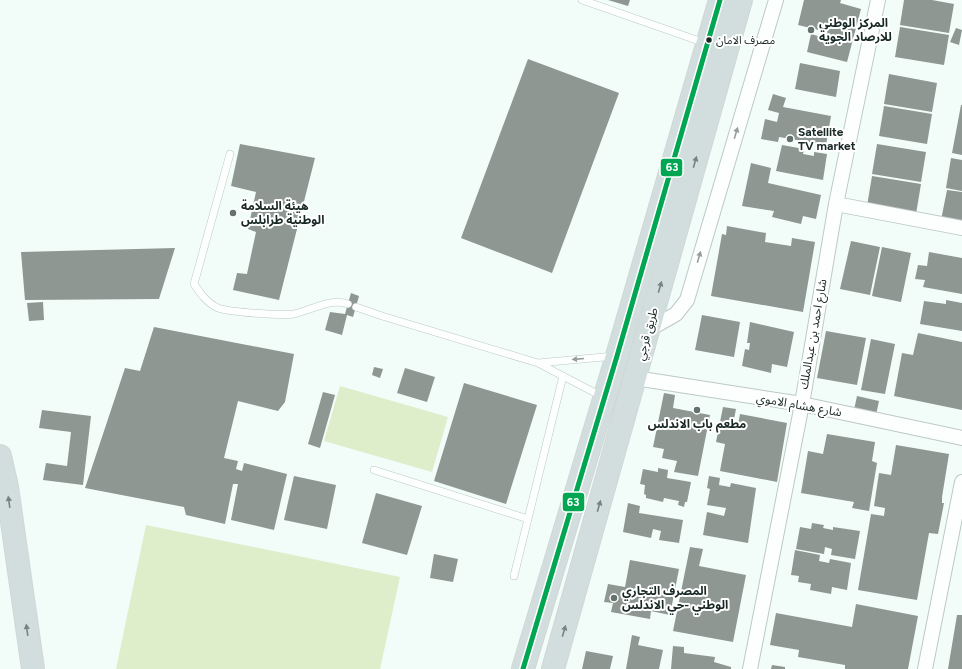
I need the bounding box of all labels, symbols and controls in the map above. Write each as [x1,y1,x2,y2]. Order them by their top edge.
place label: المركز الوطني للارصاد الجوية [819,16,892,44]
marker: المركز الوطني للارصاد الجوية [806,25,816,35]
place label: مصرف الامان [716,34,776,47]
marker: مصرف الامان [704,35,714,45]
place label: Satellite TV market [798,125,856,153]
one-way arrow [733,127,739,139]
marker: Satellite TV market [785,134,795,144]
one-way arrow [693,155,699,168]
line badge: 63 [660,158,683,177]
text: 63 [666,161,678,174]
place label: هيئة السلامة الوطنية طرابلس [241,199,324,227]
marker: هيئة السلامة الوطنية طرابلس [228,208,238,218]
one-way arrow [696,251,702,263]
street label: شارع احمد بن عبدالملك [796,278,832,391]
one-way arrow [657,280,663,292]
street label: طريق قرجي [633,306,663,363]
one-way arrow [572,356,584,363]
street label: شارع هشام الاموي [755,391,843,422]
marker: مطعم باب الاندلس [692,405,702,415]
place label: مطعم باب الاندلس [648,417,746,433]
line badge: 63 [562,492,585,512]
one-way arrow [6,496,12,508]
text: 63 [567,496,579,509]
one-way arrow [596,500,602,512]
place label: المصرف التجاري الوطني -حي الاندلس [622,584,728,615]
marker: المصرف التجاري الوطني -حي الاندلس [609,593,619,603]
one-way arrow [24,624,30,636]
one-way arrow [561,625,567,637]

